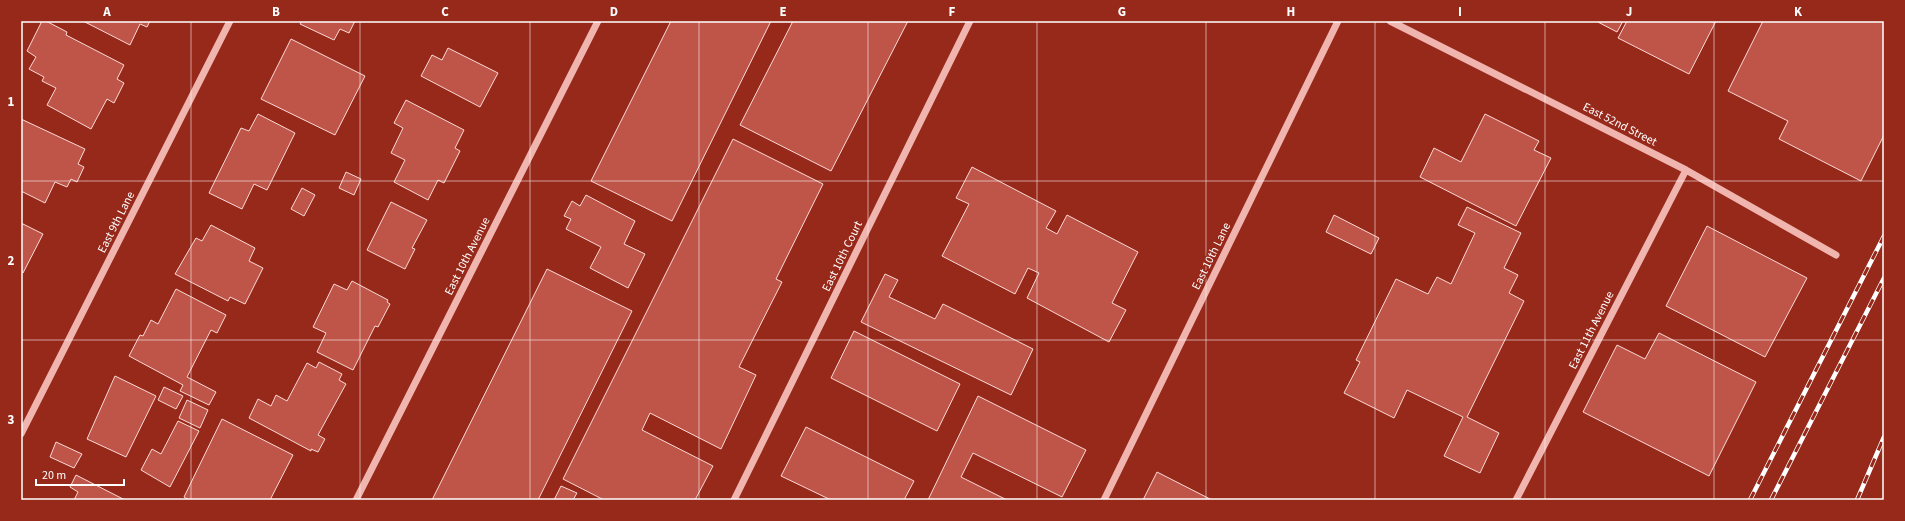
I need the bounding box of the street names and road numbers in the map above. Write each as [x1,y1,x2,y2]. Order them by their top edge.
street label: East 52nd Street [1580,98,1660,150]
street label: East 9th Lane [94,188,139,256]
street label: East 10th Avenue [440,214,494,298]
street label: East 10th Court [818,218,867,294]
street label: East 10th Lane [1188,220,1235,293]
street label: East 11th Avenue [1564,288,1618,372]

